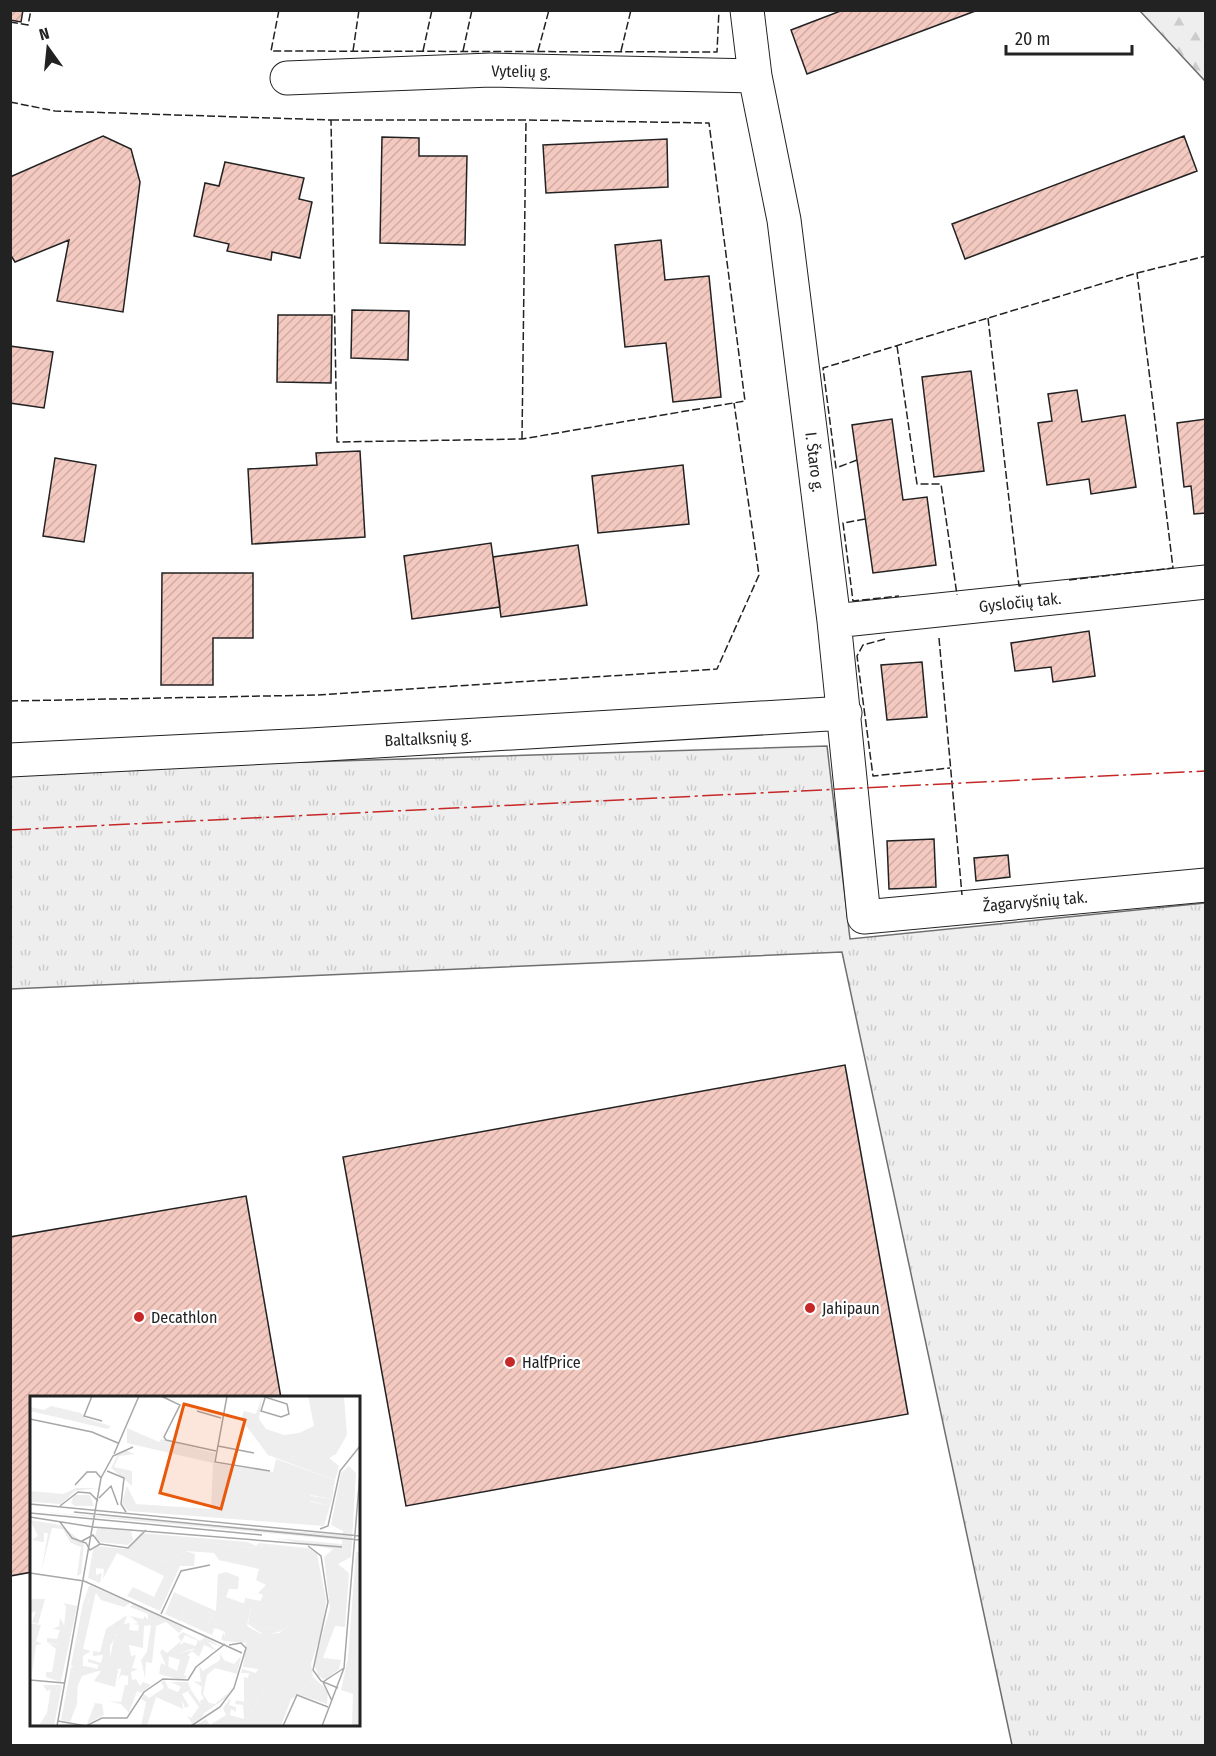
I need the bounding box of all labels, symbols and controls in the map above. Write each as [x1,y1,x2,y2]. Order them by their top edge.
north arrow [18,18,78,78]
scale bar [1006,18,1132,56]
text: N [37,24,51,44]
text: 20 m [1015,28,1050,50]
street label: Vytelių g. [491,61,551,82]
street label: I. Štaro g. [801,431,829,493]
street label: Gysločių tak. [978,589,1062,616]
street label: Baltalksnių g. [384,727,472,750]
street label: Žagarvyšnių tak. [982,886,1088,916]
place label: Jahipaun [822,1299,880,1318]
marker: Jahipaun [803,1301,817,1315]
place label: Decathlon [151,1308,217,1327]
marker: Decathlon [132,1310,146,1324]
place label: HalfPrice [522,1353,581,1372]
marker: HalfPrice [503,1355,517,1369]
inset map [30,1396,360,1726]

